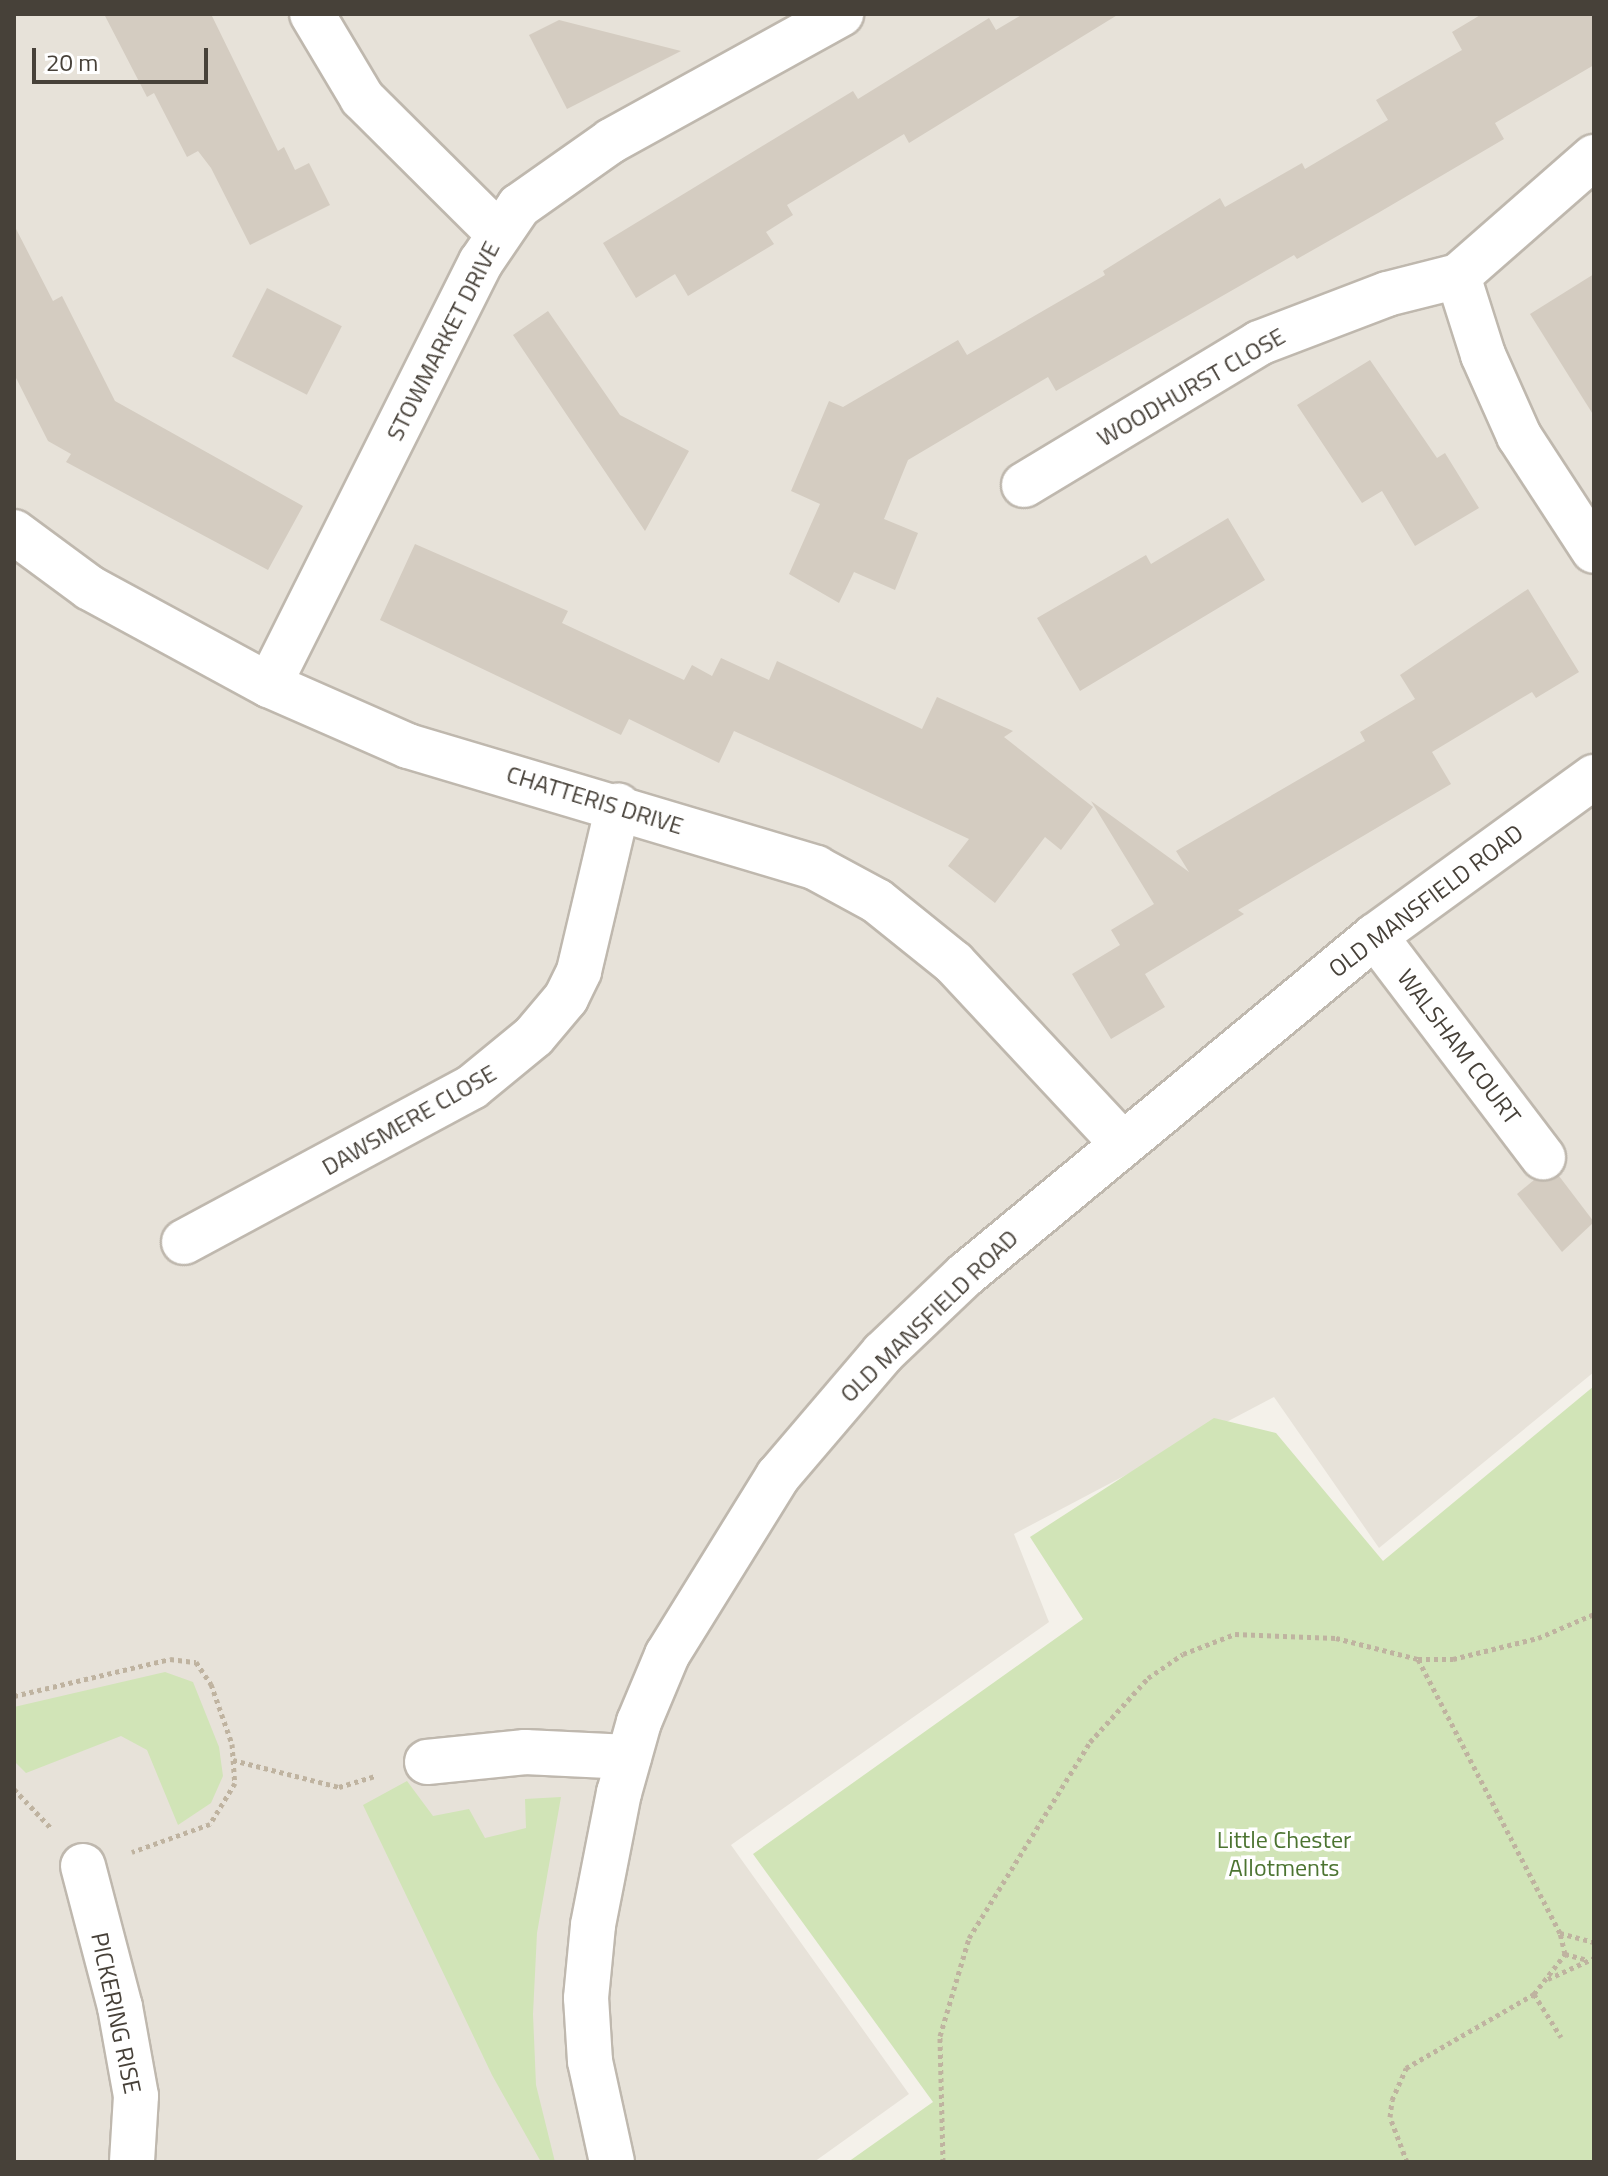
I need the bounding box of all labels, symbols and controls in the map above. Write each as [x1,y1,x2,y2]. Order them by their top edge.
scale bar [36,32,212,82]
text: 20 m [46,44,98,80]
street label: STOWMARKET DRIVE [380,237,506,445]
street label: WOODHURST CLOSE [1092,322,1290,452]
street label: CHATTERIS DRIVE [503,759,687,841]
street label: OLD MANSFIELD ROAD [1323,818,1529,984]
street label: WALSHAM COURT [1391,964,1527,1130]
street label: DAWSMERE CLOSE [317,1058,501,1182]
street label: OLD MANSFIELD ROAD [834,1224,1024,1408]
park label: Little Chester Allotments [1217,1826,1351,1882]
street label: PICKERING RISE [85,1930,147,2096]

